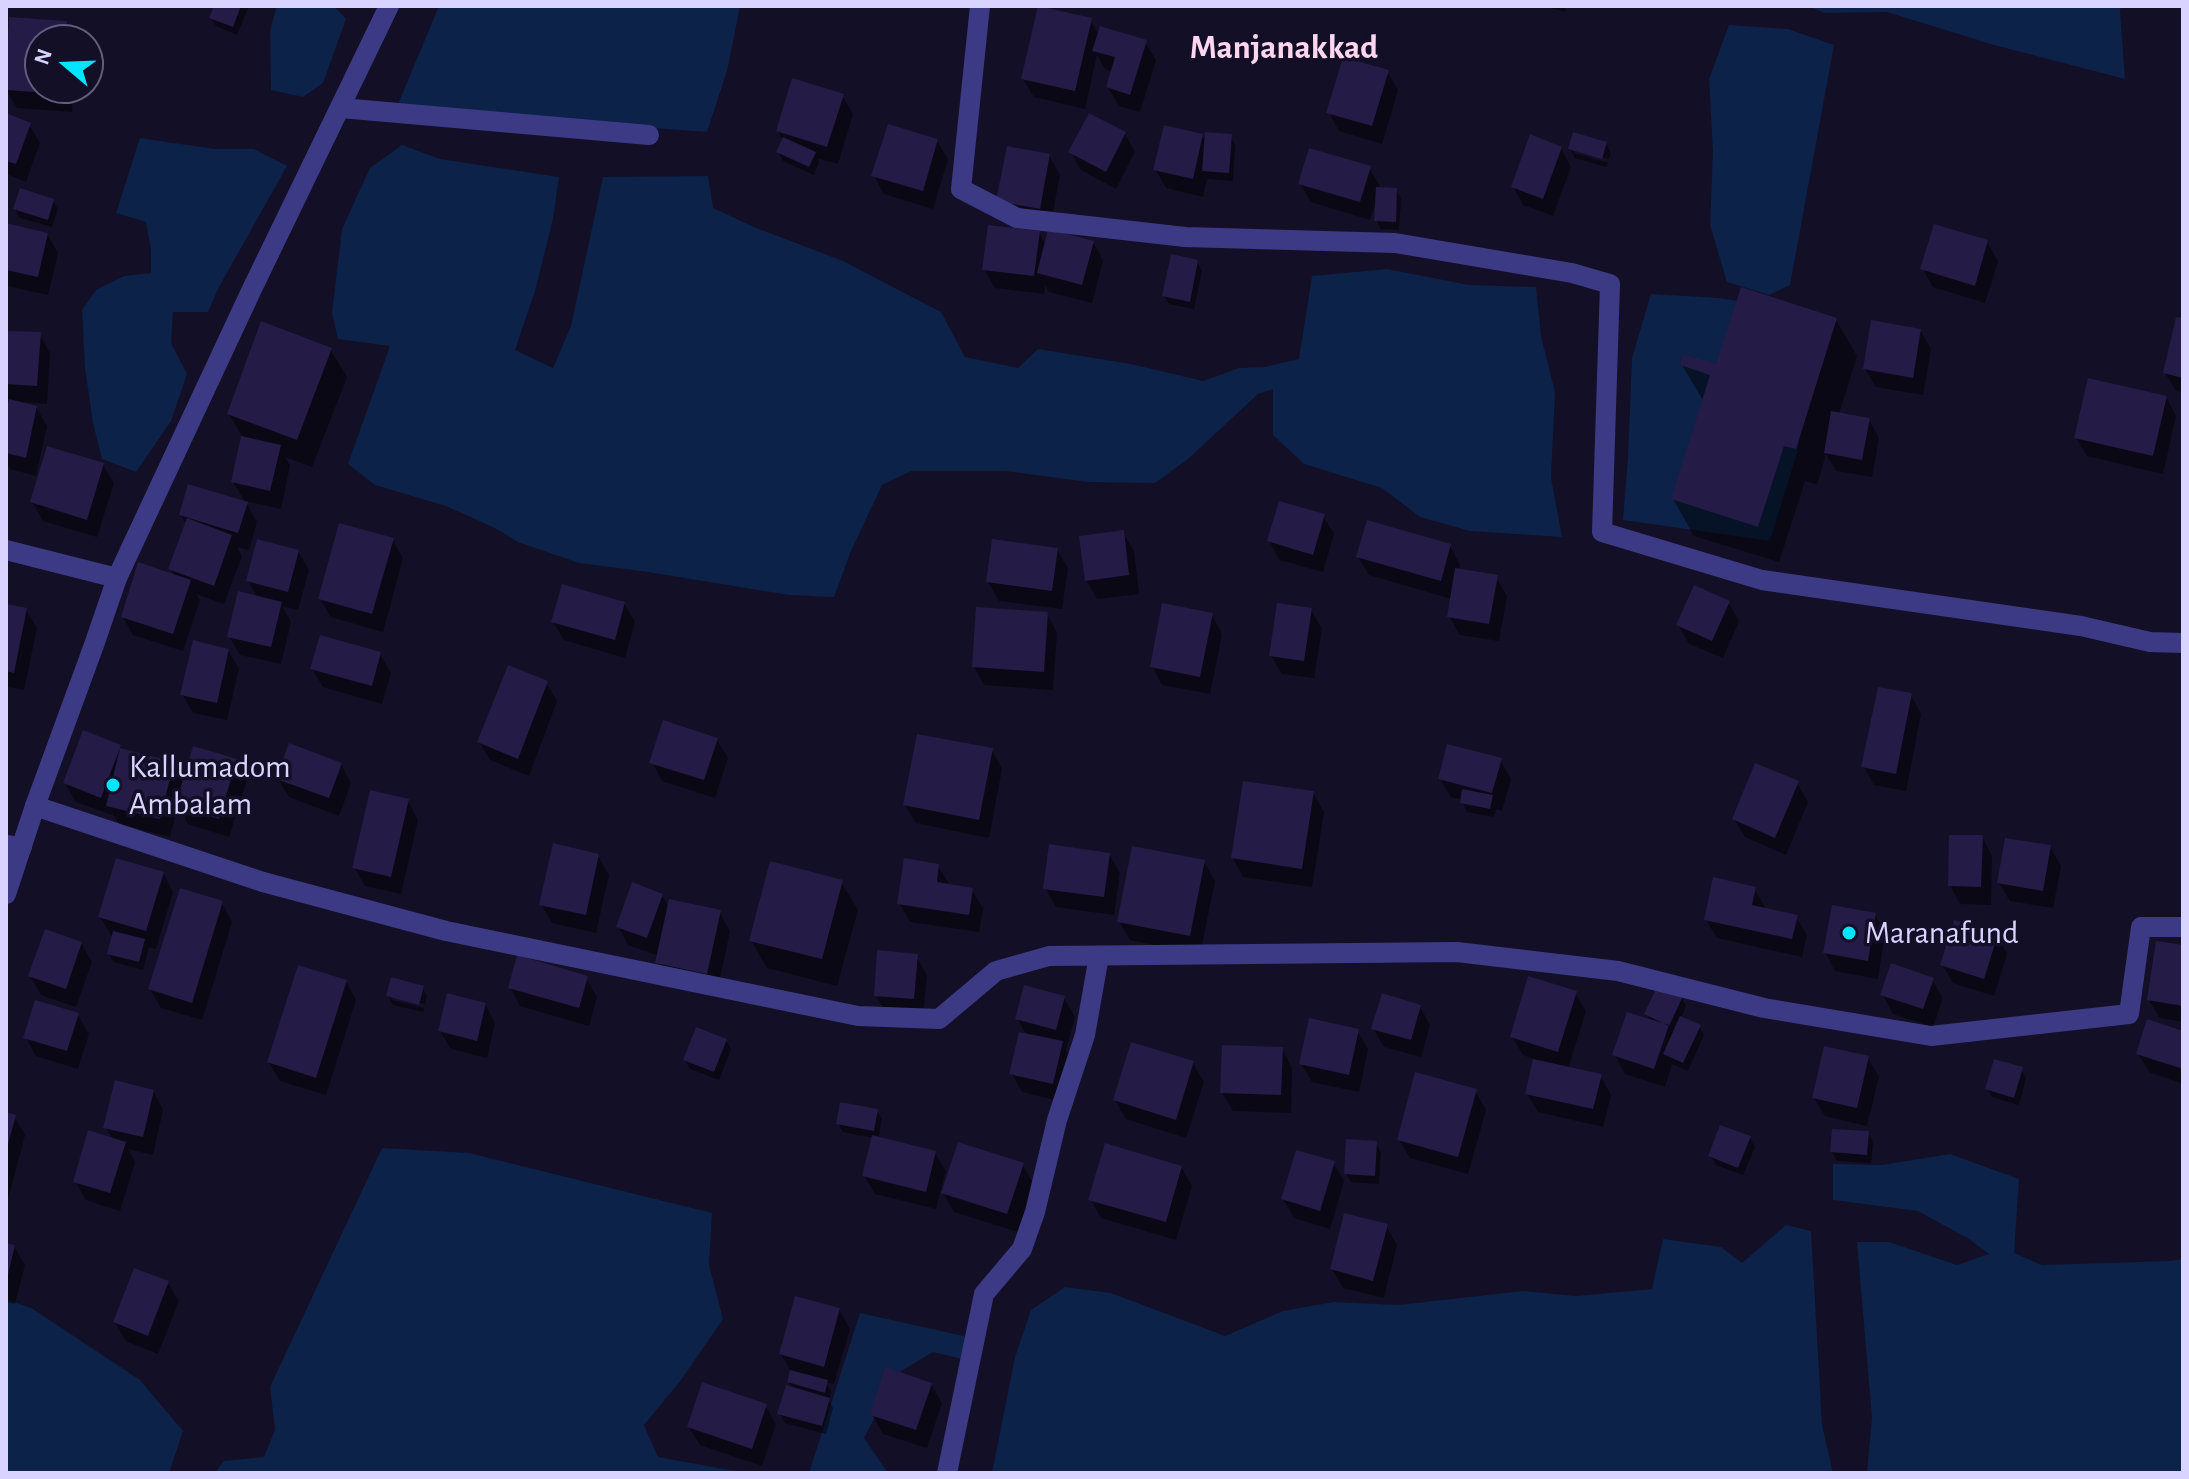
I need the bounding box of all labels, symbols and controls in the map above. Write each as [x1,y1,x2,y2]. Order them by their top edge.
north arrow [24,24,104,104]
district label: Manjanakkad [1190,28,1378,68]
text: N [30,46,56,68]
place label: Kallumadom Ambalam [129,748,291,823]
marker: Kallumadom Ambalam [104,776,122,794]
place label: Maranafund [1865,914,2019,952]
marker: Maranafund [1840,924,1858,942]

